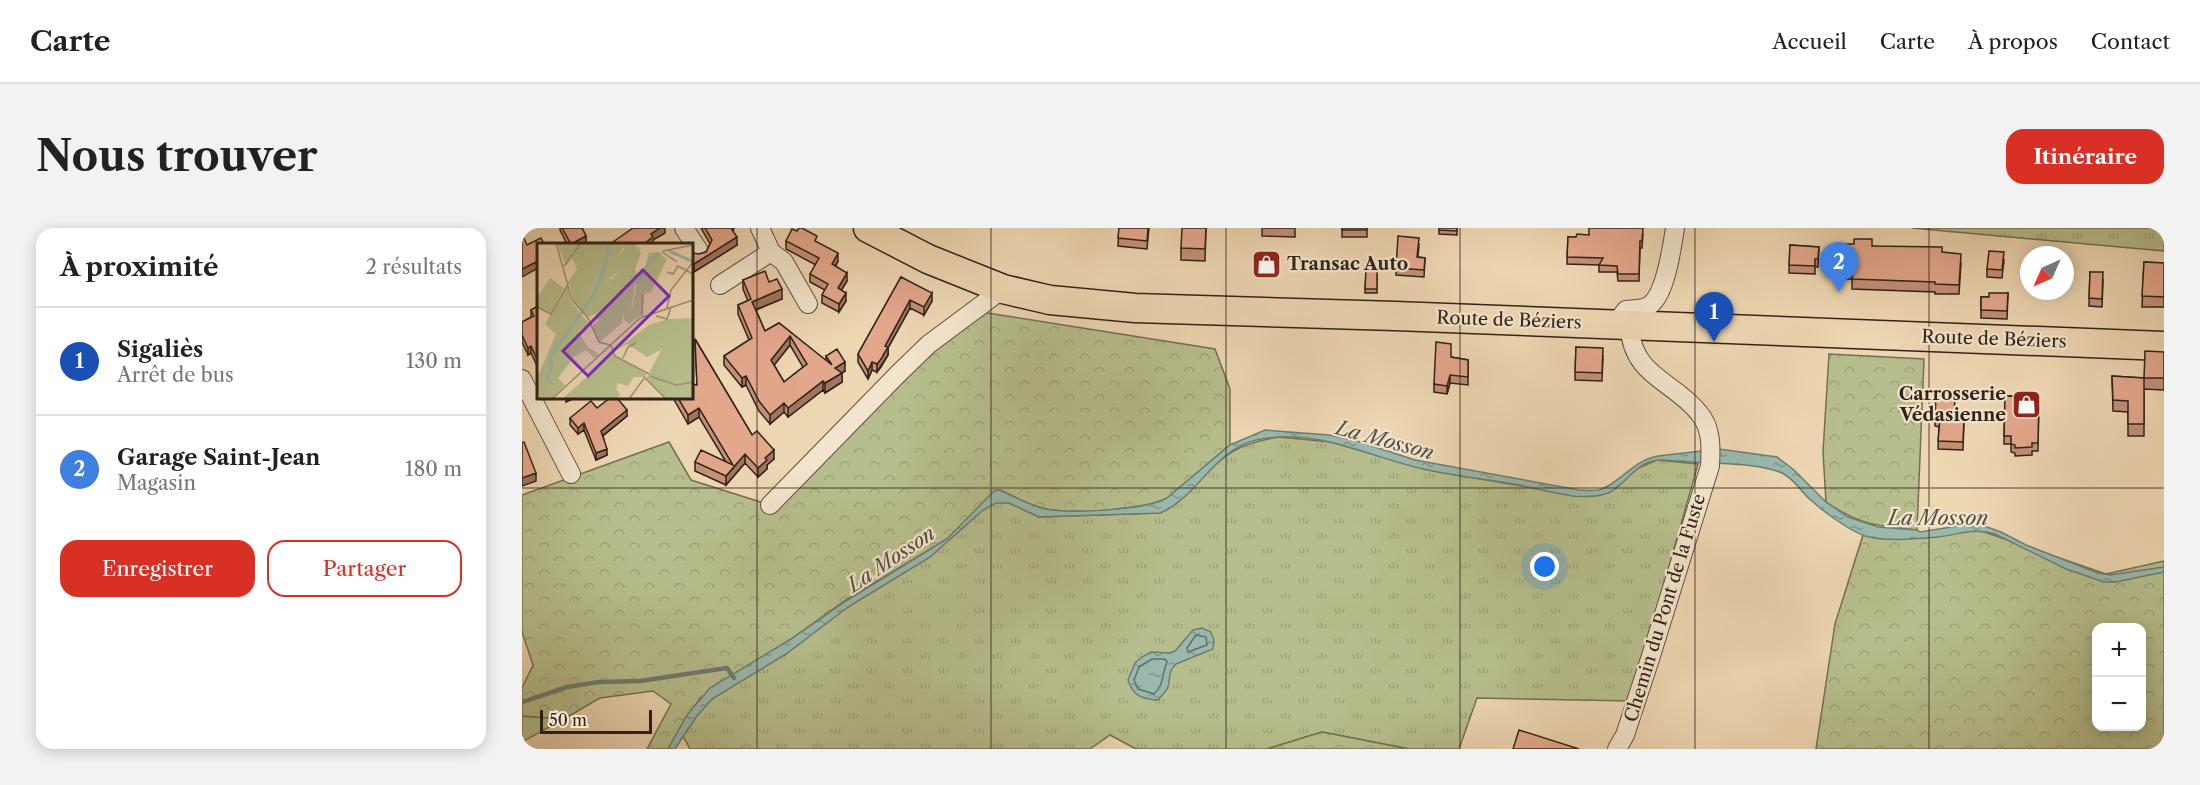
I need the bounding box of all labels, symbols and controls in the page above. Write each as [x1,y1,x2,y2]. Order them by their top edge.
text: Carte [30,24,110,58]
text: Accueil [1772,29,1847,54]
text: Carte [1880,29,1935,54]
text: À propos [1968,29,2058,54]
text: Contact [2091,29,2170,54]
button: Itinéraire [2006,129,2164,184]
text: Nous trouver [36,130,318,182]
pin: 2 [1820,242,1858,292]
inset map [537,243,693,399]
north arrow [2020,246,2074,300]
shop icon: Transac Auto [1250,248,1282,280]
text: À proximité [60,251,219,283]
place label: Transac Auto [1287,253,1408,275]
text: 2 résultats [365,255,462,279]
pin: 1 [1694,292,1734,342]
street label: Route de Béziers [1436,306,1582,334]
street label: Route de Béziers [1921,325,2067,353]
text: Sigaliès [117,336,203,363]
text: 1 [75,349,84,373]
text: 130 m [406,349,462,373]
text: Arrêt de bus [117,363,234,387]
place label: Carrosserie Védasienne [1899,383,2006,426]
shop icon: Carrosserie Védasienne [2011,388,2043,420]
water label: La Mosson [1331,415,1437,465]
text: Garage Saint-Jean [117,444,320,471]
text: 2 [74,457,85,481]
text: 180 m [405,457,462,481]
text: Magasin [117,471,196,495]
street label: Chemin du Pont de la Fuste [1620,491,1710,725]
water label: La Mosson [1886,506,1988,530]
water label: La Mosson [841,521,939,598]
button: Enregistrer [60,540,255,597]
button: Partager [267,540,462,597]
your location [1530,552,1559,581]
map controls [2092,623,2146,731]
button: + [2092,623,2146,677]
button: − [2092,677,2146,731]
scale bar [540,707,652,735]
text: 50 m [549,710,587,730]

